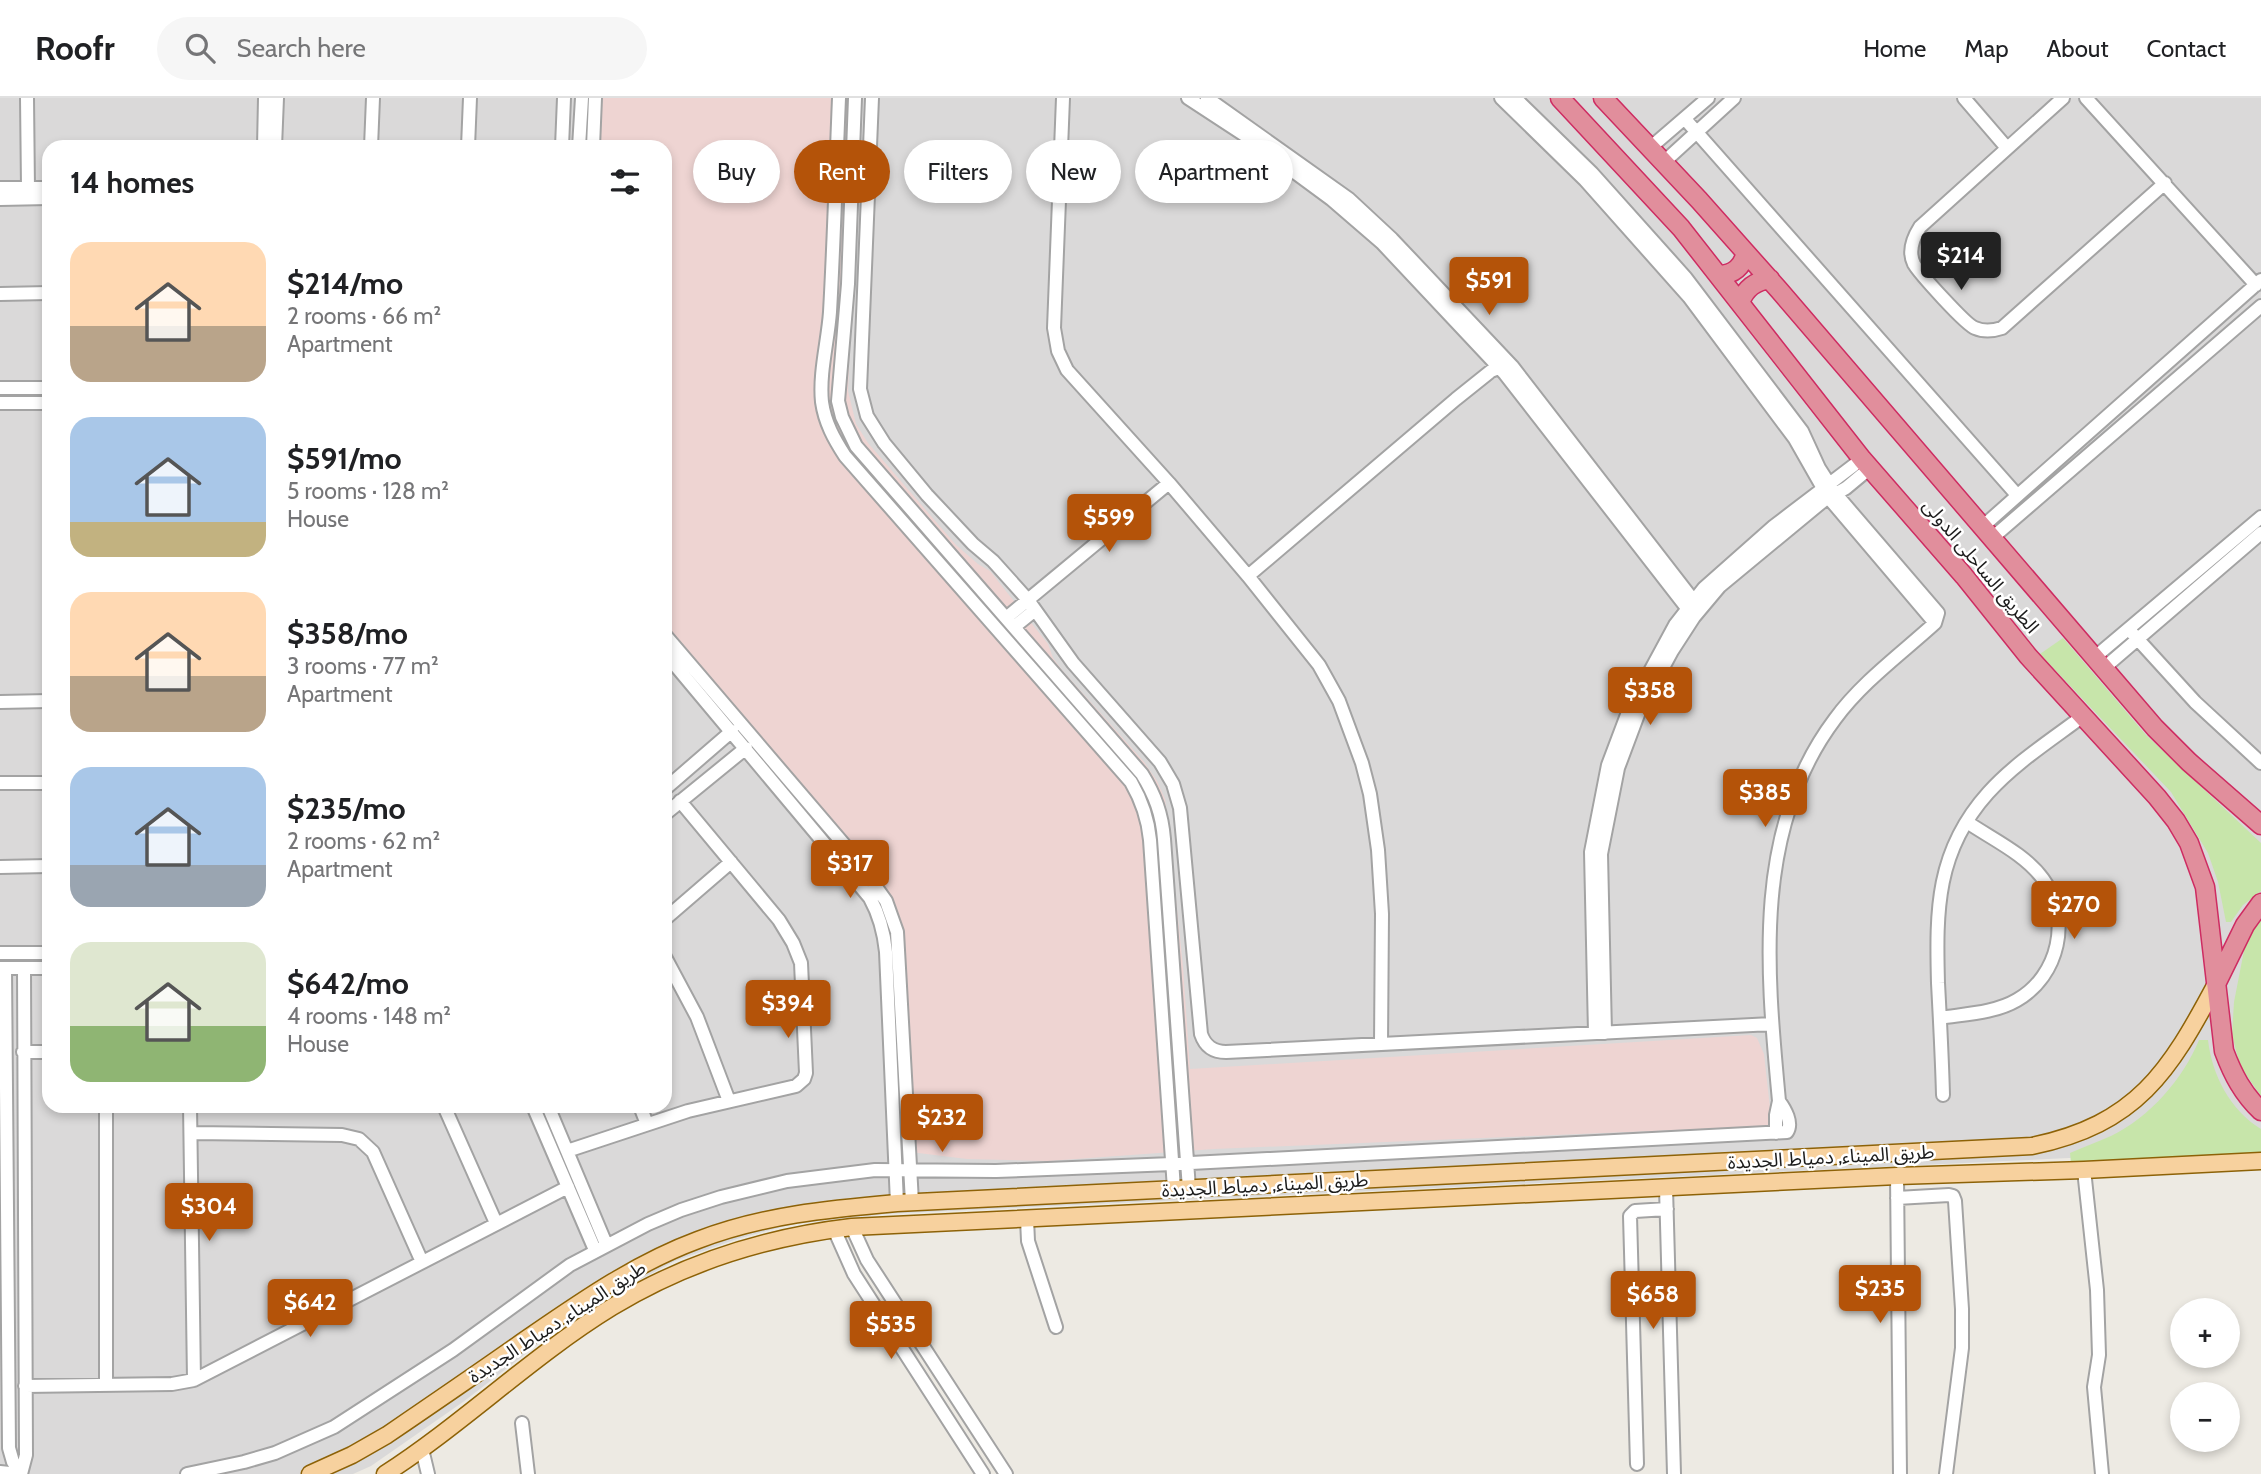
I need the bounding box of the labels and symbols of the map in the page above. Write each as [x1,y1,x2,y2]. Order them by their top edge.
pin: $214 [1920,232,2002,292]
pin: $591 [1448,258,1530,317]
pin: $599 [1068,494,1150,554]
street label: الطريق الساحلى الدولى [1918,494,2044,638]
pin: $358 [1609,668,1691,727]
pin: $385 [1724,770,1806,829]
pin: $317 [809,840,891,900]
pin: $270 [2033,882,2115,941]
pin: $394 [747,981,829,1040]
pin: $232 [901,1094,983,1154]
street label: طريق الميناء, دمياط الجديدة [1727,1140,1935,1174]
street label: طريق الميناء, دمياط الجديدة [1161,1168,1369,1202]
pin: $304 [168,1184,250,1243]
street label: طريق الميناء, دمياط الجديدة [464,1256,650,1388]
pin: $235 [1839,1266,1921,1325]
pin: $658 [1612,1272,1694,1331]
pin: $642 [269,1280,351,1339]
pin: $535 [850,1302,932,1361]

